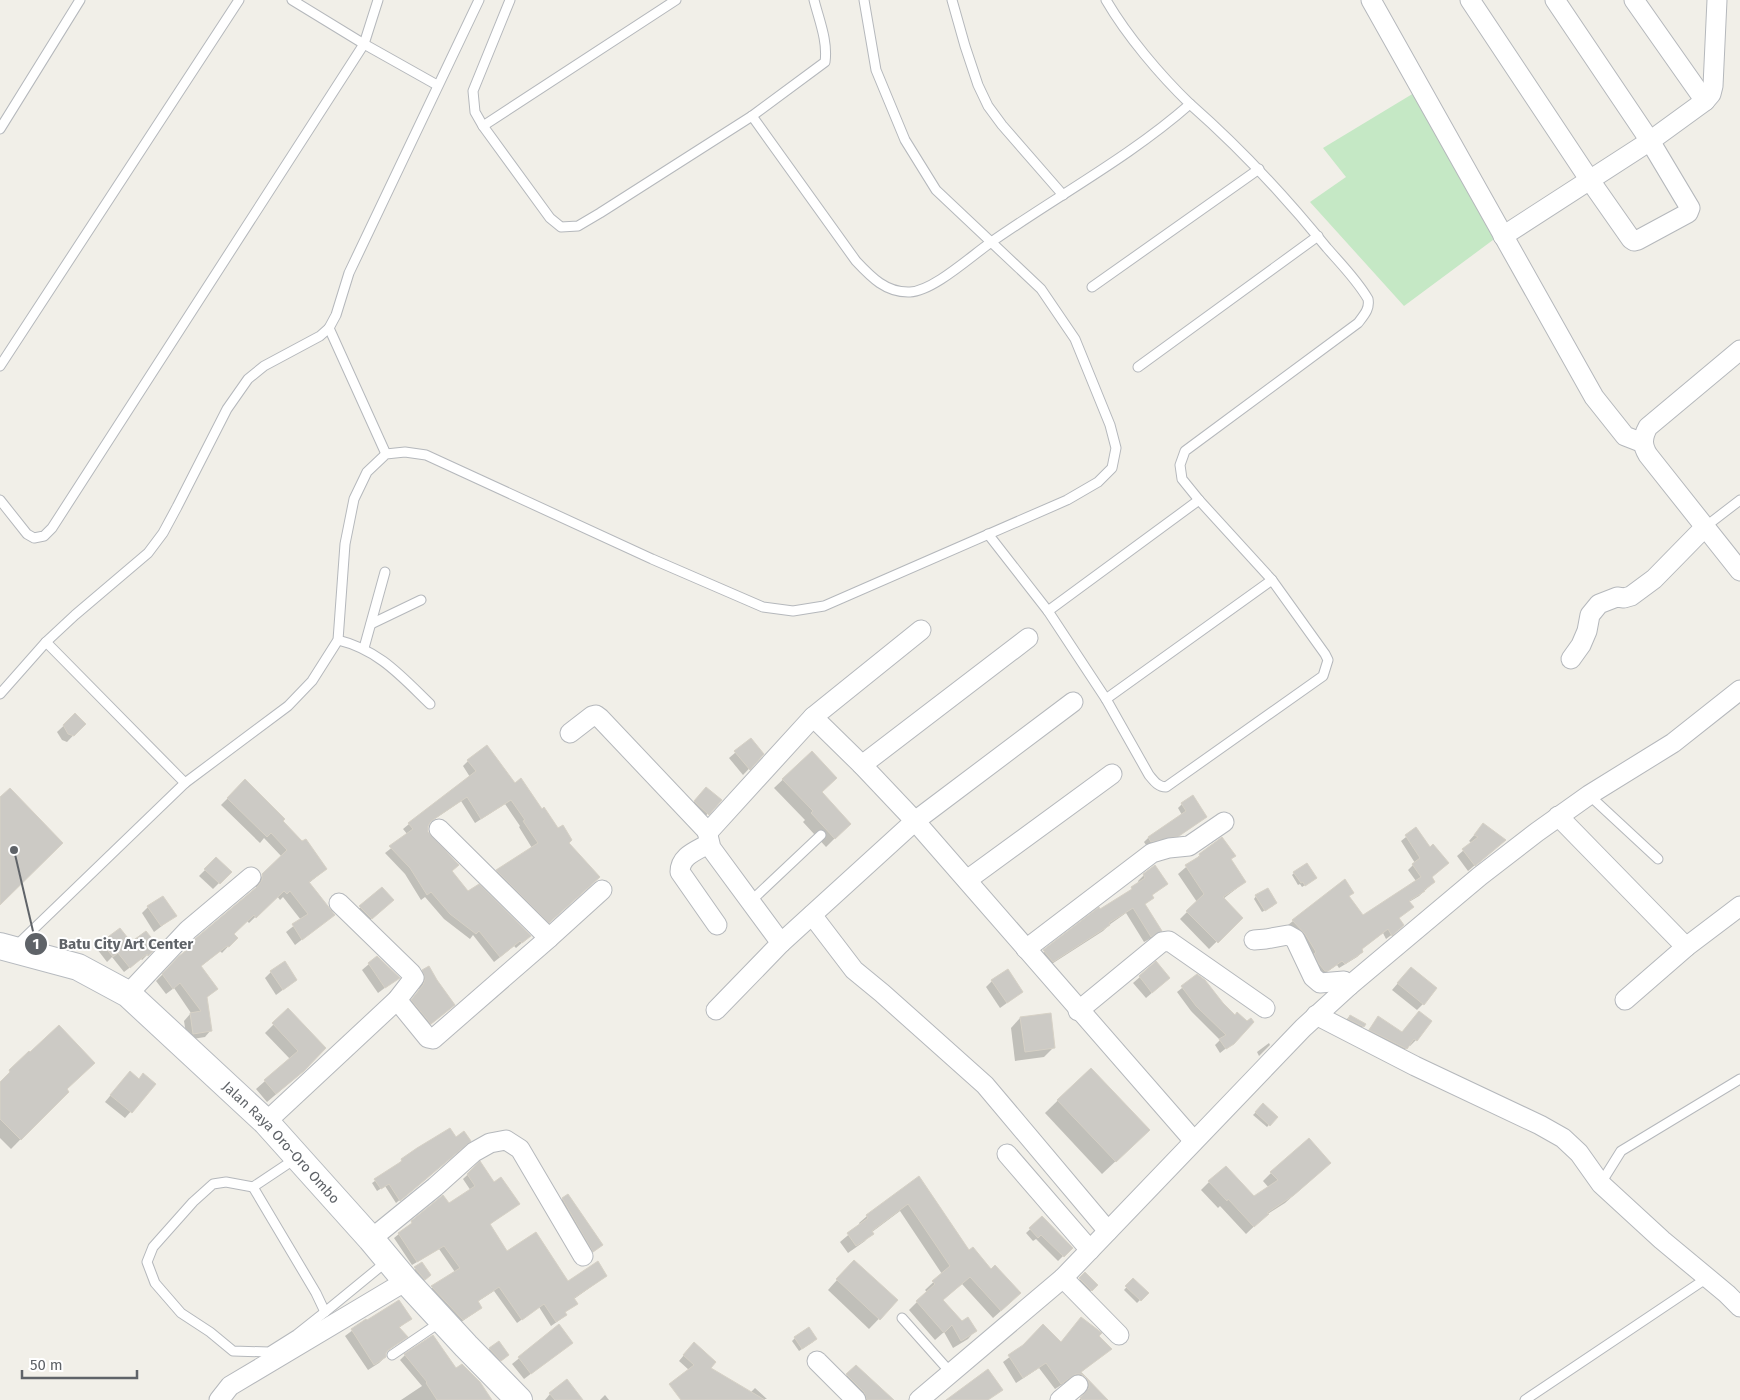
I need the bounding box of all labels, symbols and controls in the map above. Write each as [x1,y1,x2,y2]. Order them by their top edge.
callout: Batu City Art Center [24,929,203,959]
text: 1 [33,935,39,953]
text: Batu City Art Center [59,935,194,953]
street label: Jalan Raya Oro-Oro Ombo [219,1078,343,1207]
scale bar [22,1348,138,1380]
text: 50 m [30,1356,63,1374]

